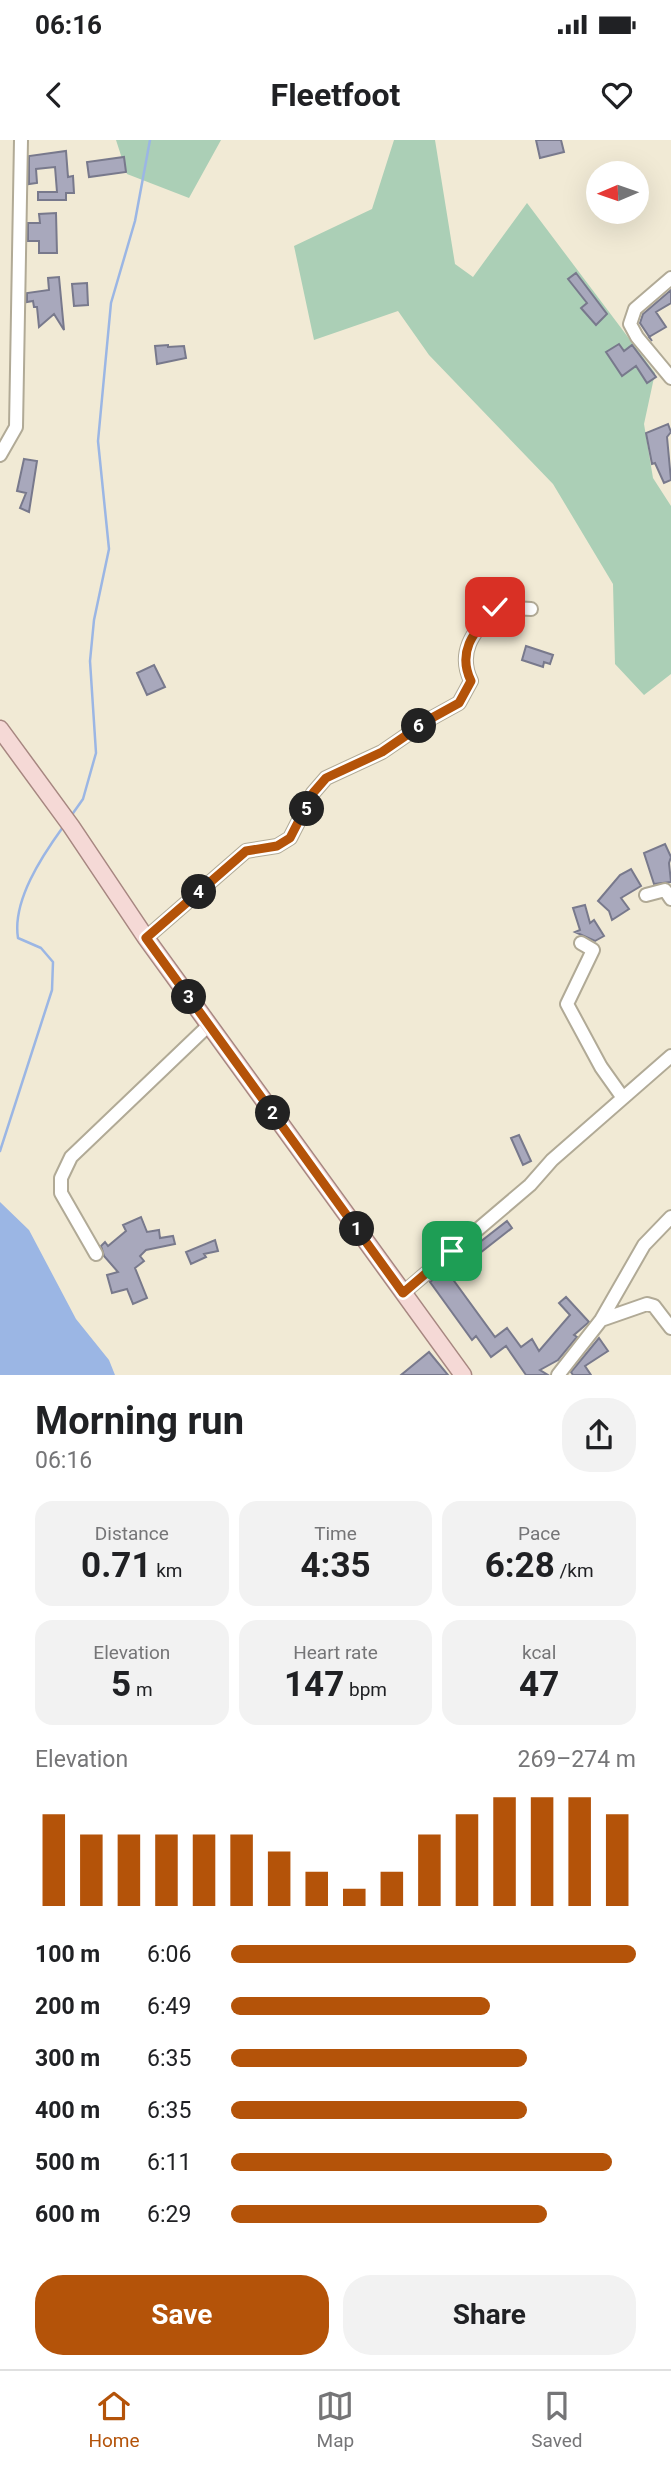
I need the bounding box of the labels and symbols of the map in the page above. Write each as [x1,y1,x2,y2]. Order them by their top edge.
north arrow [586,161,649,224]
pin [465,577,525,637]
pin: 6 [402,708,436,744]
pin: 5 [290,792,324,826]
pin: 4 [182,874,216,910]
pin: 3 [172,980,206,1014]
pin: 2 [256,1096,290,1130]
pin: 1 [340,1212,374,1246]
pin [422,1221,482,1281]

